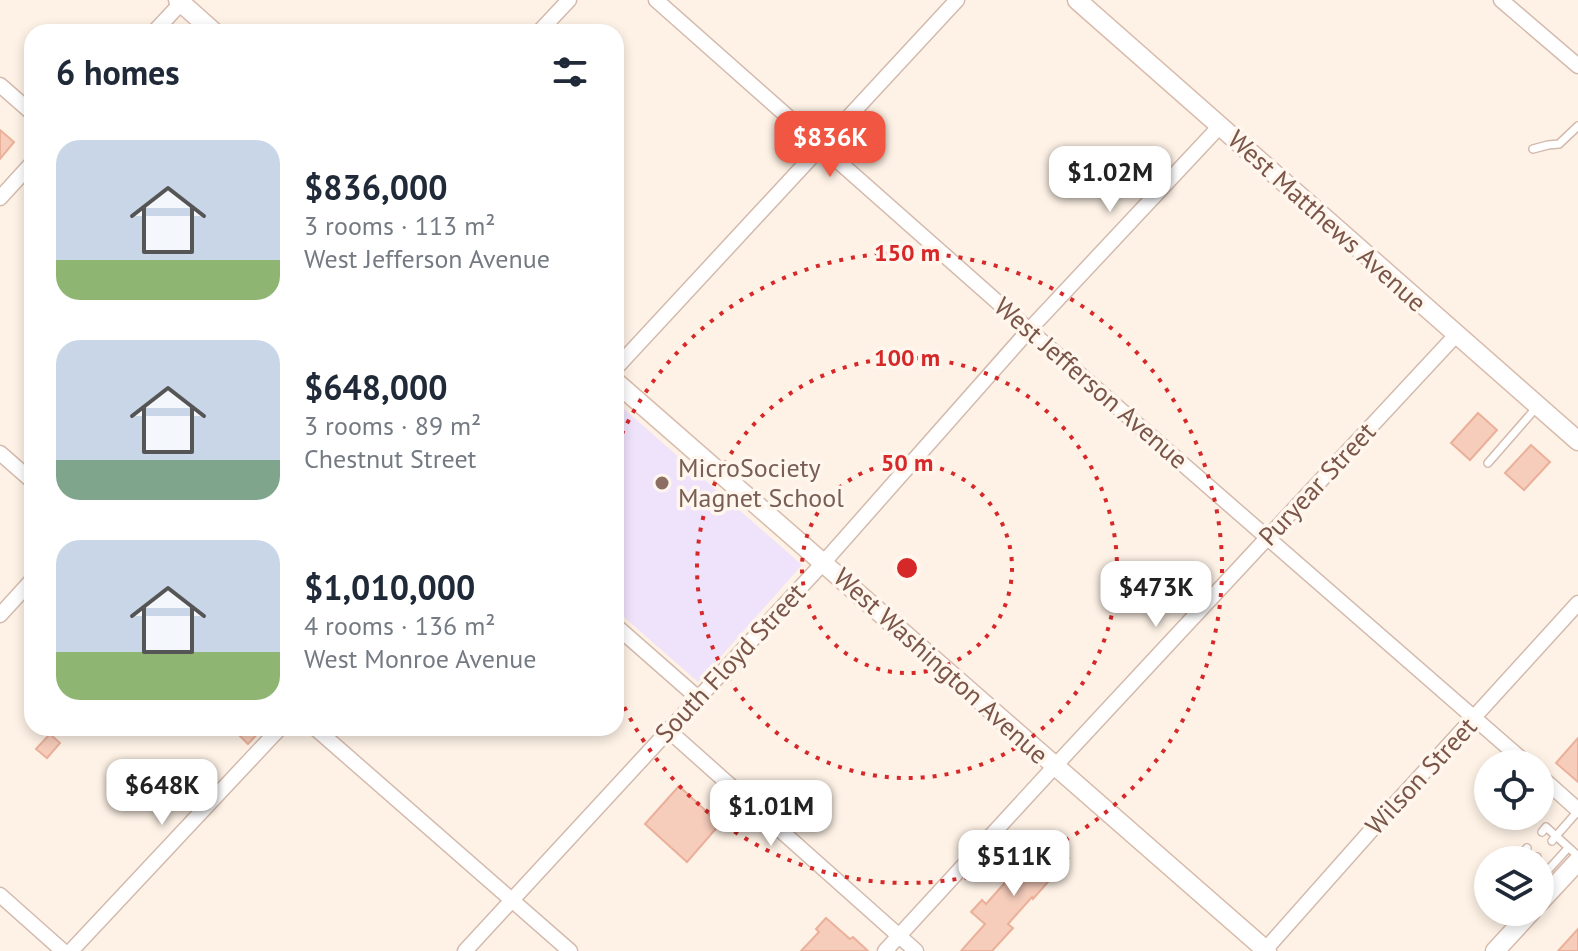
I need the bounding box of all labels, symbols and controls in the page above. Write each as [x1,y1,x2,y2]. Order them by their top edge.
text: 6 homes [56,50,180,94]
icon: filters [548,50,592,94]
pin: $836K [774,111,886,179]
text: $836K [792,120,868,153]
street label: West Matthews Avenue [1221,123,1433,319]
pin: $1.02M [1045,146,1175,214]
text: $1.02M [1067,155,1153,188]
text: $836,000 [304,165,448,209]
icon: home [120,172,216,268]
text: 3 rooms · 113 m² [304,209,496,242]
text: 150 m [874,237,940,268]
text: West Jefferson Avenue [304,242,550,275]
street label: West Jefferson Avenue [988,290,1195,476]
text: 100 m [874,342,940,373]
text: $648,000 [304,365,448,409]
icon: home [120,372,216,468]
text: 3 rooms · 89 m² [304,409,481,442]
street label: Puryear Street [1251,415,1382,552]
text: Chestnut Street [304,442,476,475]
text: 50 m [881,447,933,478]
place label: MicroSociety Magnet School [678,451,844,514]
marker: MicroSociety Magnet School [653,474,671,492]
centre of rings [893,554,921,582]
street label: West Washington Avenue [827,561,1055,771]
pin: $473K [1100,561,1212,629]
text: $1,010,000 [304,565,475,609]
text: $473K [1118,570,1194,603]
icon: home [120,572,216,668]
street label: South Floyd Street [647,576,812,749]
text: 4 rooms · 136 m² [304,609,496,642]
text: West Monroe Avenue [304,642,536,675]
street label: Wilson Street [1358,710,1483,841]
map controls [1474,750,1554,926]
button: locate [1474,750,1554,830]
pin: $648K [106,759,218,827]
text: $648K [124,768,200,801]
pin: $1.01M [706,780,836,848]
text: $1.01M [728,789,814,822]
pin: $511K [958,830,1070,898]
text: $511K [976,839,1052,872]
button: layers [1474,846,1554,926]

